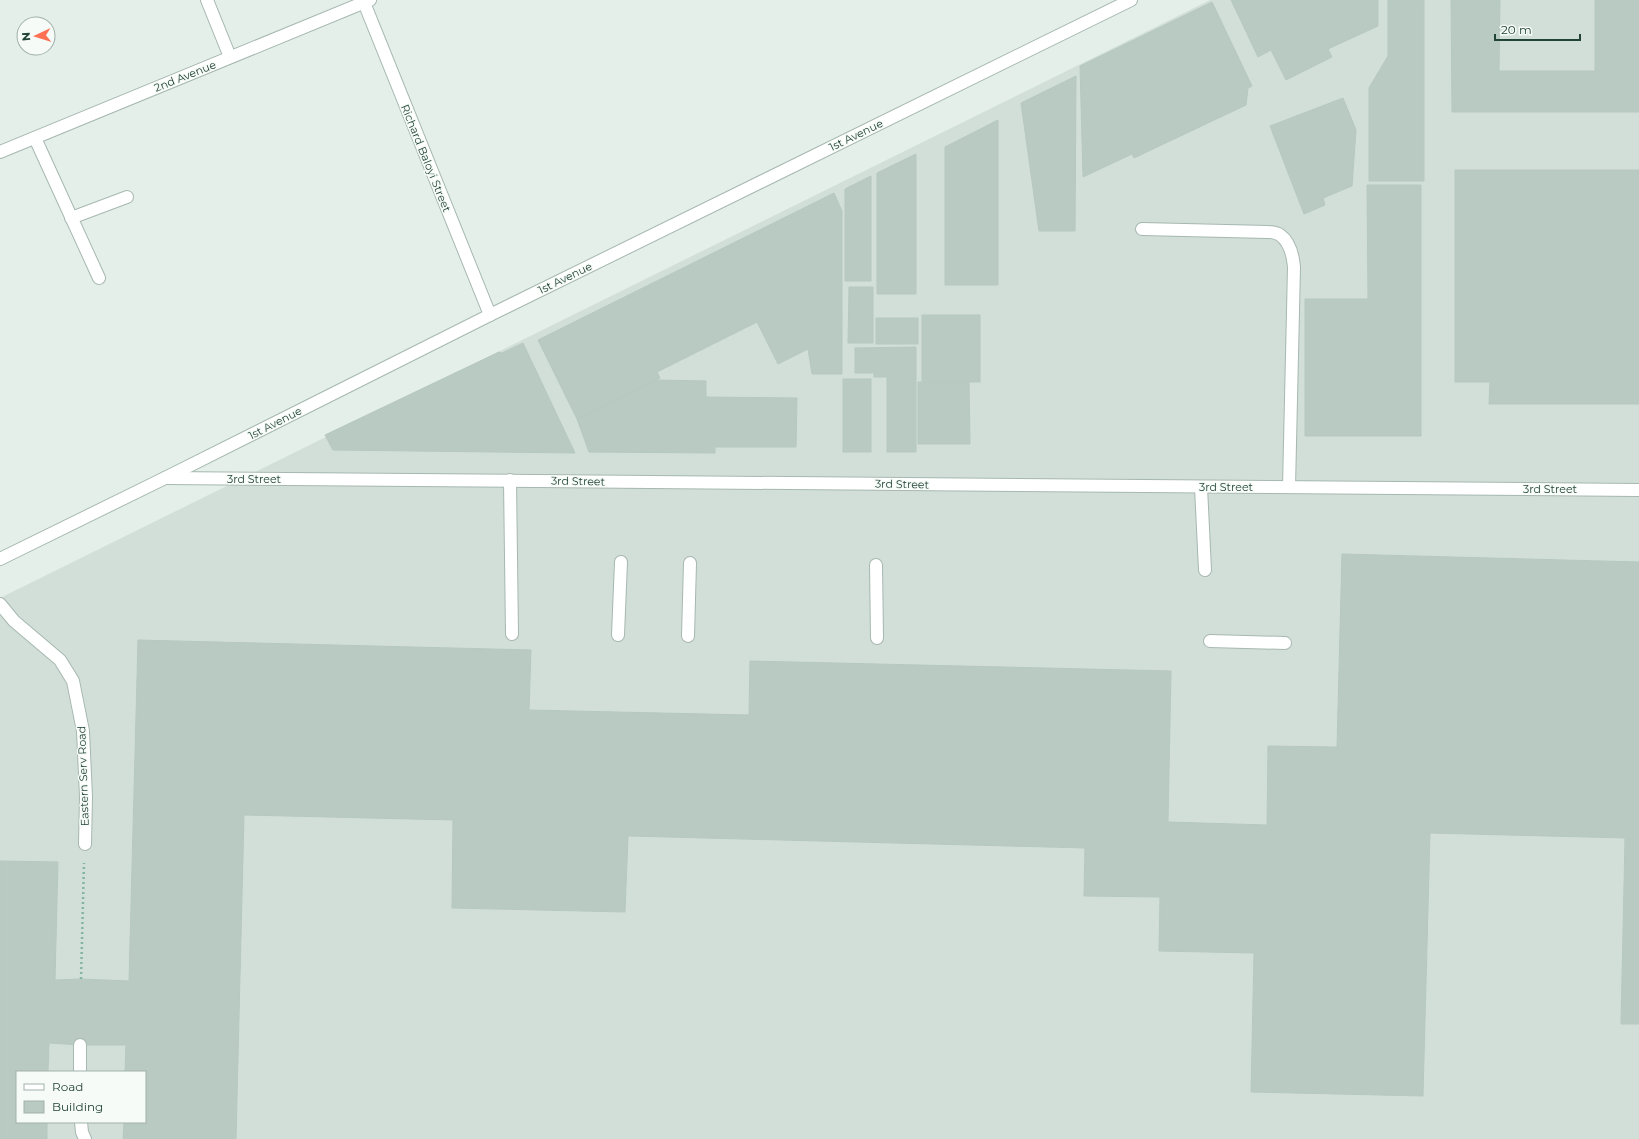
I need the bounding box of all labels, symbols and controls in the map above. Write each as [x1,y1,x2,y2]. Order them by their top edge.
north arrow [16,16,56,56]
scale bar [1495,16,1580,42]
text: 20 m [1501,22,1532,37]
text: N [19,32,33,42]
street label: 2nd Avenue [152,57,218,95]
street label: Richard Baloyi Street [398,102,454,214]
street label: 1st Avenue [827,116,886,154]
street label: 1st Avenue [536,259,595,297]
street label: 1st Avenue [246,403,304,442]
street label: 3rd Street [227,472,282,486]
street label: 3rd Street [551,474,606,488]
street label: 3rd Street [875,477,930,491]
street label: 3rd Street [1199,480,1254,494]
street label: 3rd Street [1523,482,1578,496]
street label: Eastern Serv Road [74,726,92,826]
legend [16,1071,146,1123]
text: Road [52,1079,83,1094]
text: Building [52,1099,103,1114]

